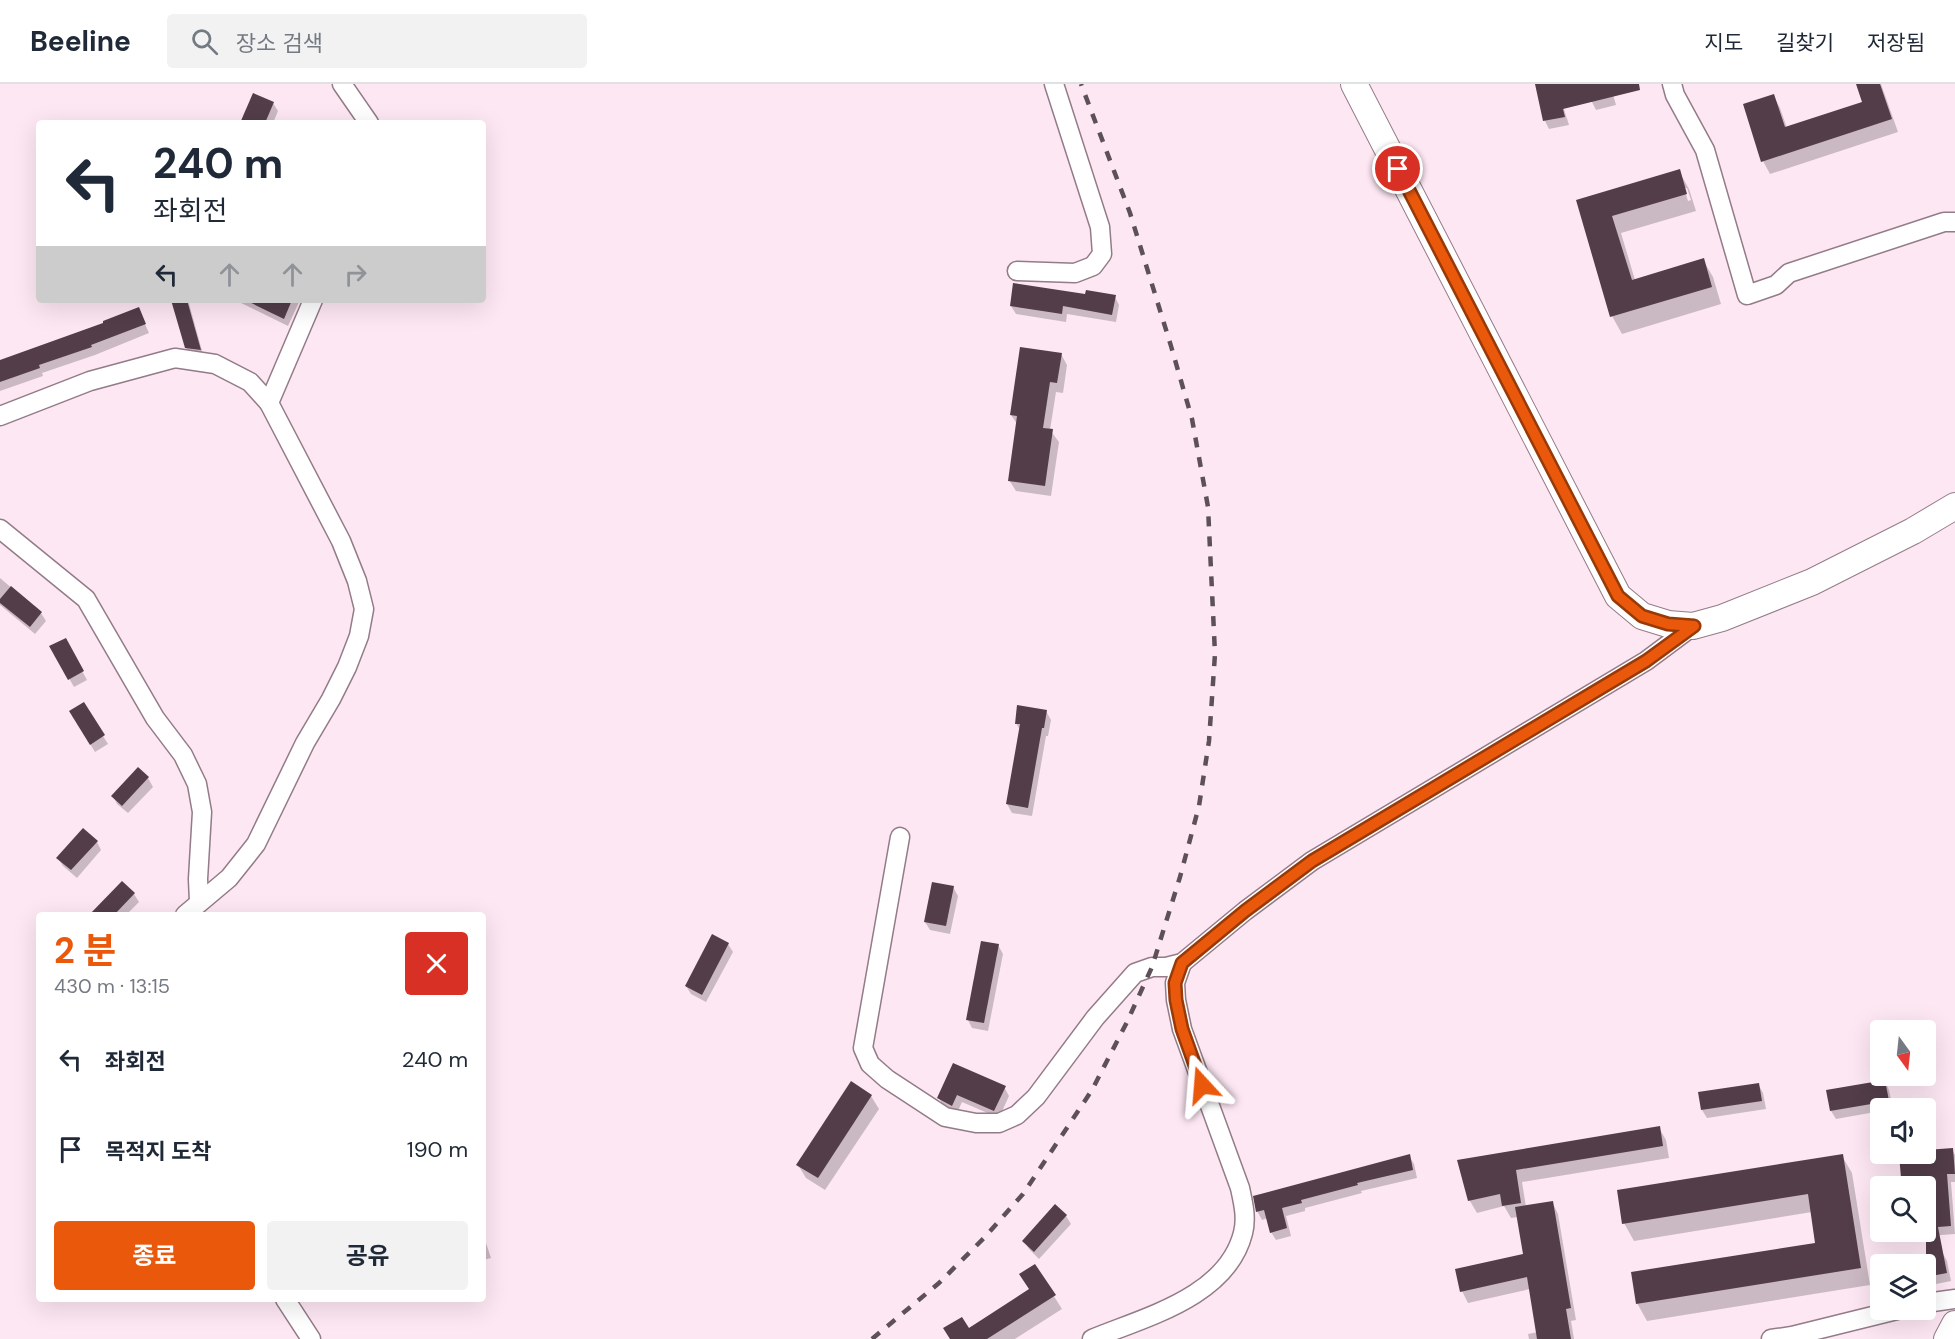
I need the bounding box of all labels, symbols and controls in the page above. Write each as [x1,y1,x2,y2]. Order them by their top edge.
search box [167,14,587,68]
text: Beeline [30,23,131,60]
icon: search [188,25,221,58]
text: 장소 검색 [236,29,323,58]
text: 지도 [1704,29,1743,57]
text: 길찾기 [1776,29,1834,57]
text: 저장됨 [1867,29,1925,57]
text: 240 m [153,136,283,191]
pin [1372,143,1423,194]
icon: left [54,144,132,222]
icon: arrive [1381,152,1414,185]
text: 좌회전 [153,193,228,228]
icon: left [150,258,183,291]
icon: ahead [213,258,246,291]
icon: ahead [276,258,309,291]
icon: right [339,258,372,291]
text: 2 분 [54,927,116,974]
button: close [405,932,468,995]
text: 430 m · 13:15 [54,973,170,999]
north arrow [1870,1020,1936,1086]
map controls [1870,1020,1936,1320]
icon: left [54,1043,87,1076]
text: 240 m [402,1045,468,1074]
text: 좌회전 [105,1047,166,1076]
position arrow [1170,1053,1234,1117]
button: sound [1870,1098,1936,1164]
icon: arrive [54,1133,87,1166]
text: 190 m [407,1135,468,1164]
text: 목적지 도착 [105,1137,211,1166]
button: search [1870,1176,1936,1242]
button: 종료 [54,1221,255,1290]
button: 공유 [267,1221,468,1290]
button: layers [1870,1254,1936,1320]

